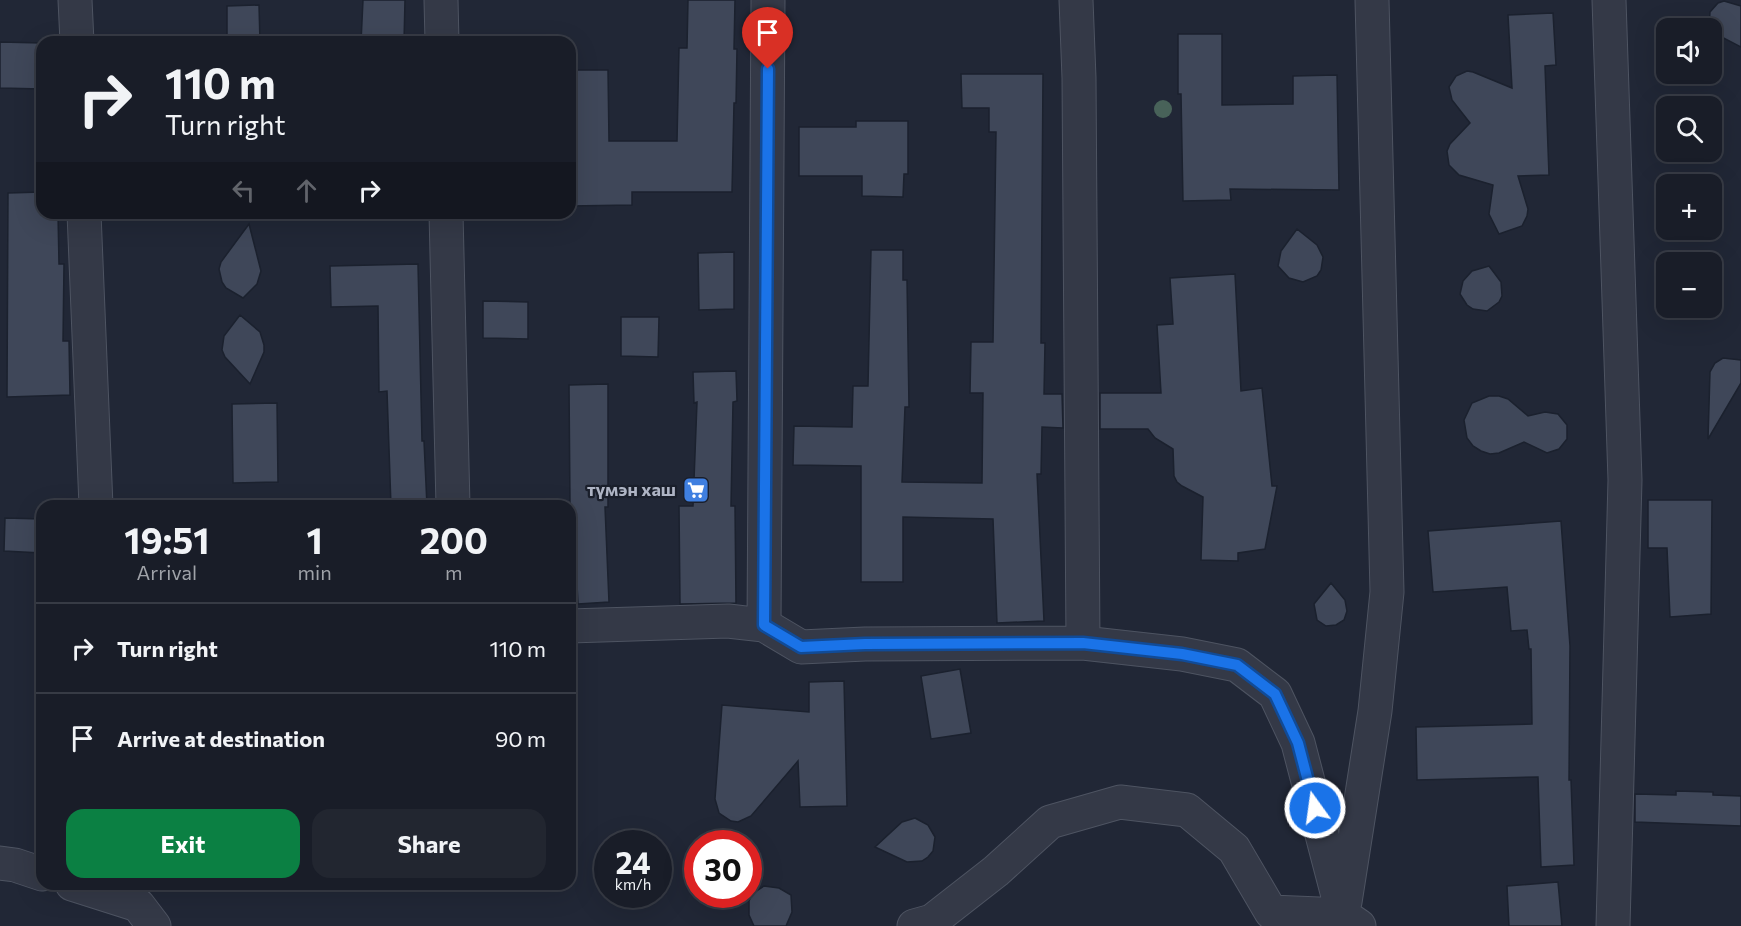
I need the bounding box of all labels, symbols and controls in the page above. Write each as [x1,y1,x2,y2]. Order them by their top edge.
pin [742,7,793,69]
icon: arrive [751,16,784,49]
map controls [1656,18,1722,318]
button: sound [1656,18,1722,84]
text: 110 m [165,56,276,108]
icon: right [66,60,144,138]
button: search [1656,96,1722,162]
text: Turn right [165,108,285,141]
icon: left [227,174,260,207]
icon: ahead [290,174,323,207]
icon: right [353,174,386,207]
button: + [1656,174,1722,240]
button: − [1656,252,1722,318]
supermarket icon: түмэн хаш [681,475,711,505]
place label: түмэн хаш [587,478,676,500]
text: 19:51 [124,517,209,561]
text: 1 [306,517,323,561]
text: 200 [420,517,488,561]
text: Arrival [137,560,197,584]
text: min [298,560,332,584]
text: m [445,560,463,584]
icon: right [66,632,99,665]
text: Turn right [117,635,218,662]
text: 110 m [489,635,546,662]
icon: arrive [66,722,99,755]
text: Arrive at destination [117,725,325,752]
text: 90 m [495,725,546,752]
position arrow [1283,776,1347,840]
button: Exit [66,809,300,878]
button: Share [312,809,546,878]
speed limit sign: 30 [684,830,762,908]
text: 24 [615,843,651,880]
text: km/h [615,875,651,893]

